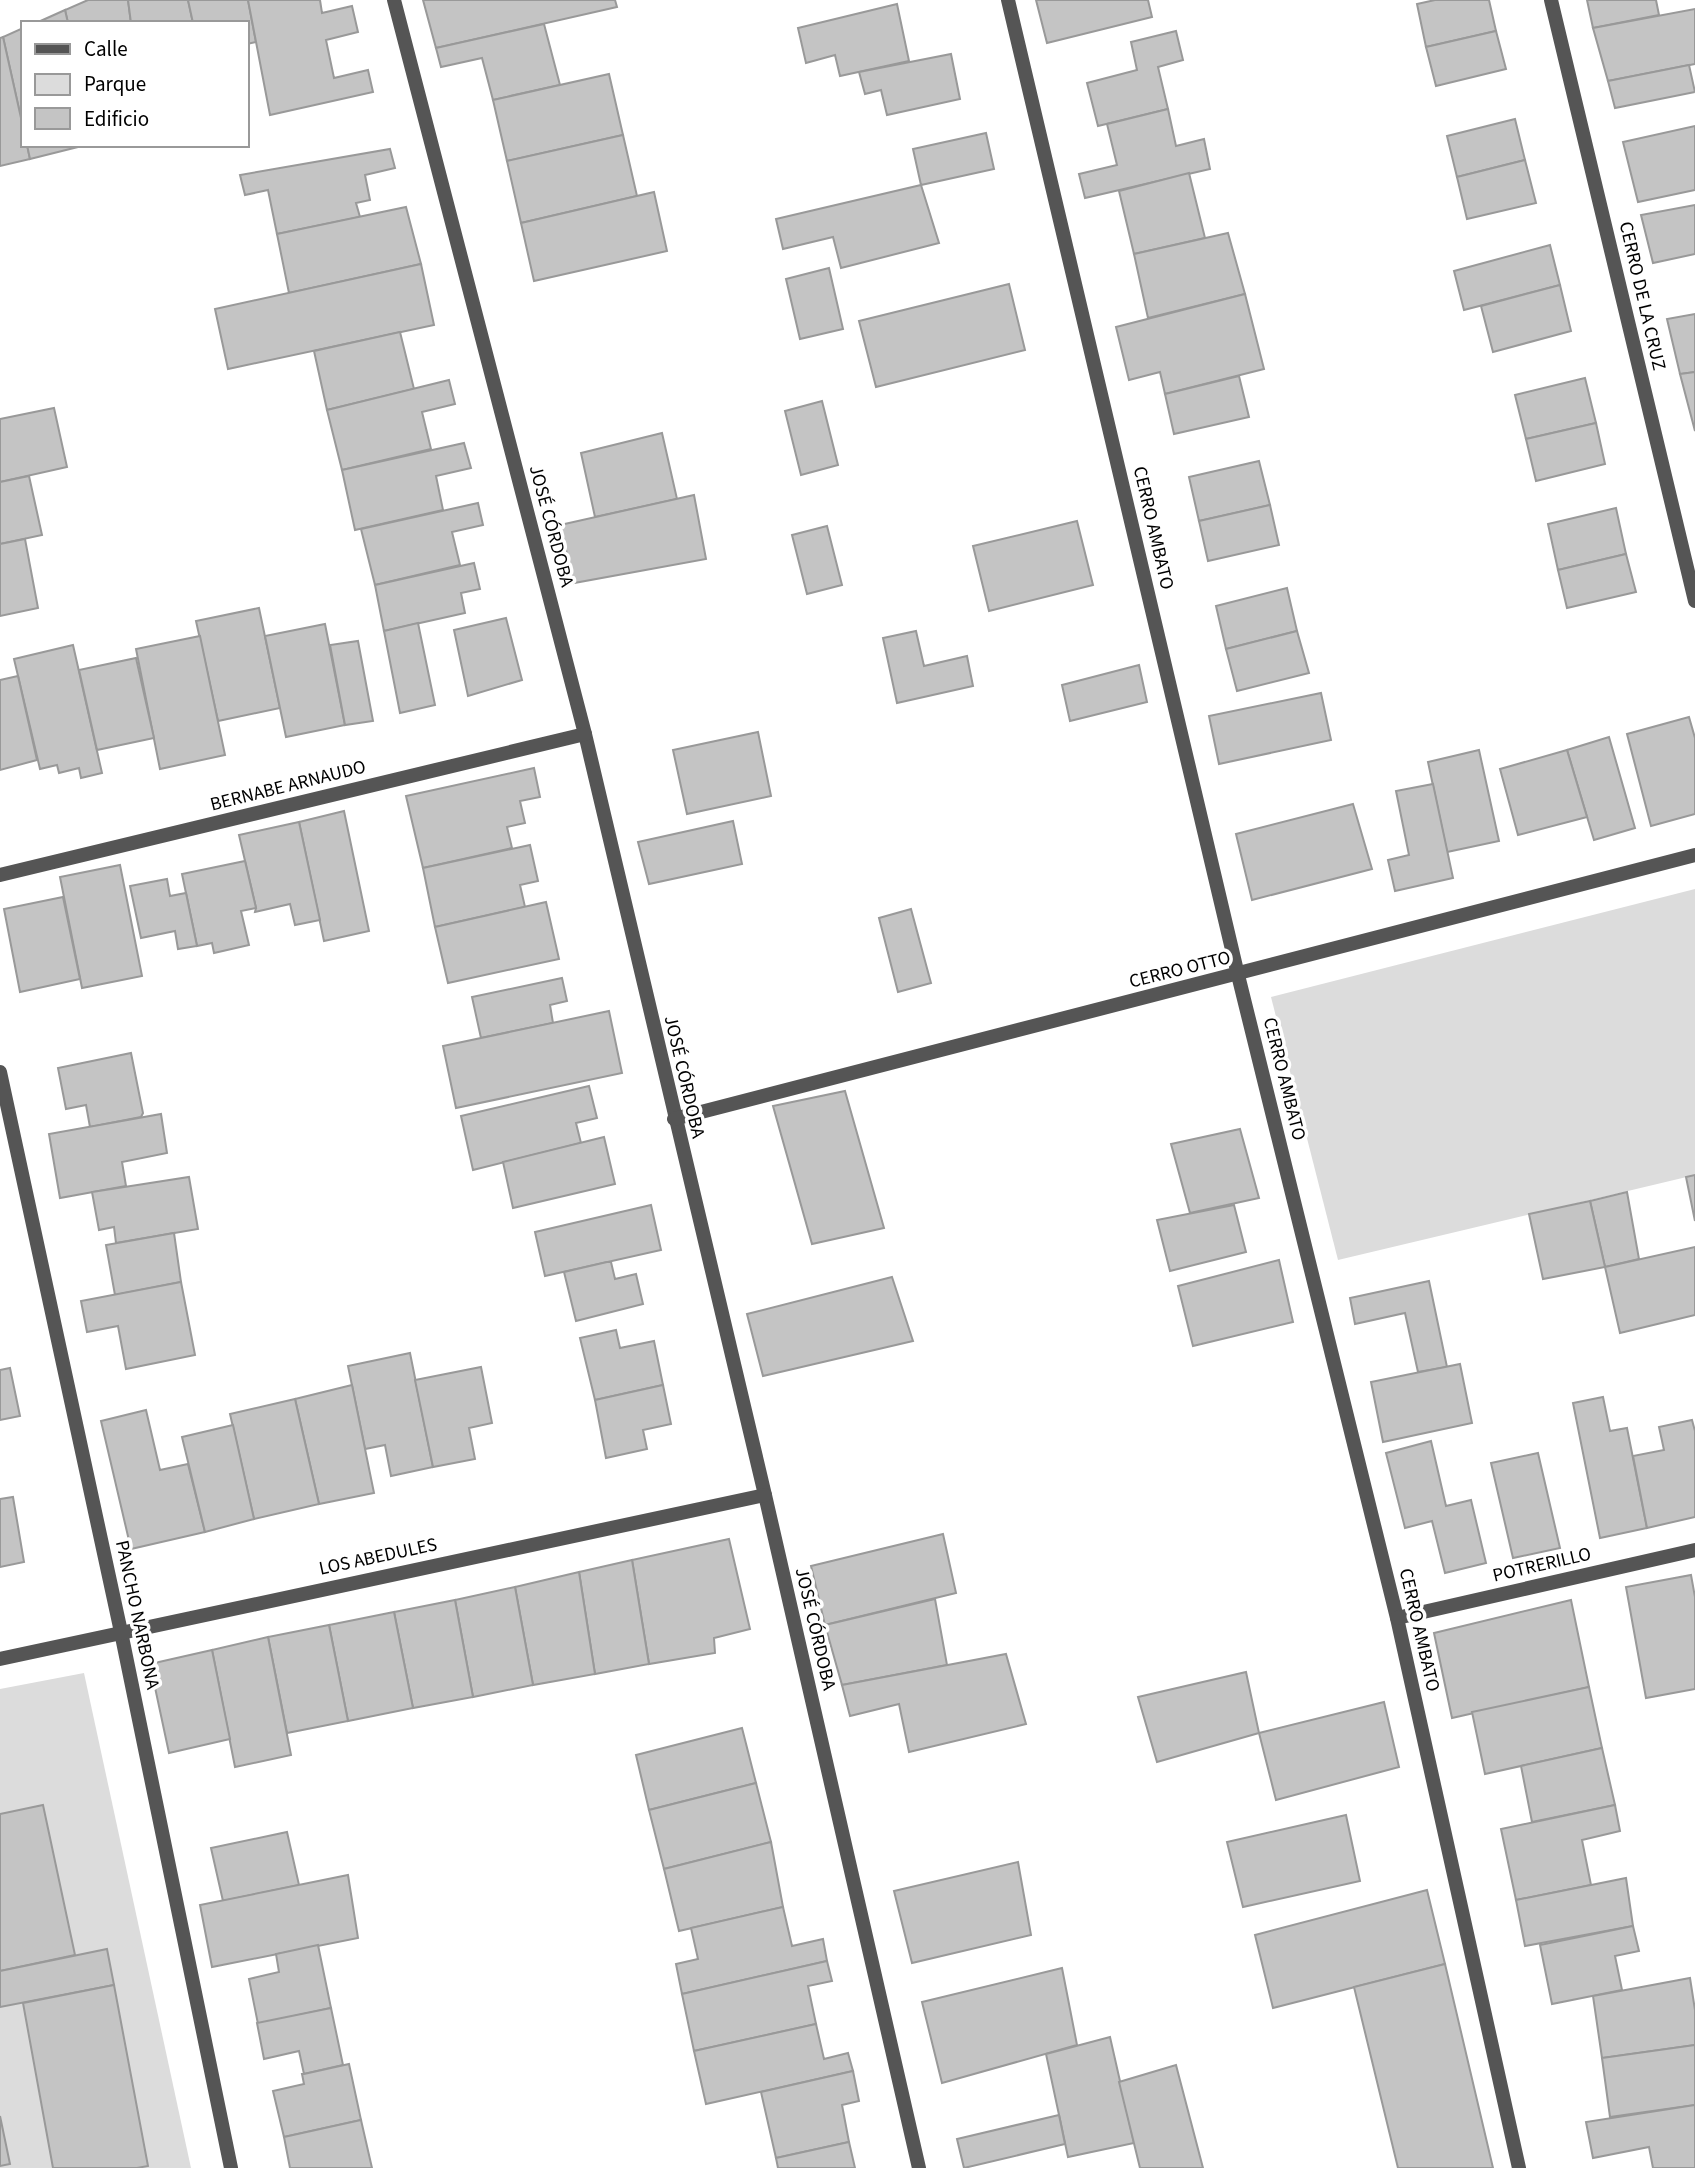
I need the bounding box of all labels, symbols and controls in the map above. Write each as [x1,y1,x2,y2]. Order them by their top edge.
legend [21,21,248,147]
text: Calle [84,34,128,64]
text: Parque [84,69,146,99]
text: Edificio [84,104,149,134]
street label: CERRO DE LA CRUZ [1612,219,1672,373]
street label: JOSÉ CÓRDOBA [522,462,580,591]
street label: CERRO AMBATO [1126,464,1180,592]
street label: BERNABE ARNAUDO [207,754,369,818]
street label: CERRO OTTO [1126,944,1234,996]
street label: JOSÉ CÓRDOBA [657,1013,711,1142]
street label: CERRO AMBATO [1256,1015,1312,1143]
street label: LOS ABEDULES [316,1531,440,1583]
street label: PANCHO NARBONA [108,1538,166,1693]
street label: POTRERILLO [1490,1541,1594,1589]
street label: JOSÉ CÓRDOBA [788,1565,842,1694]
street label: CERRO AMBATO [1392,1566,1446,1694]

